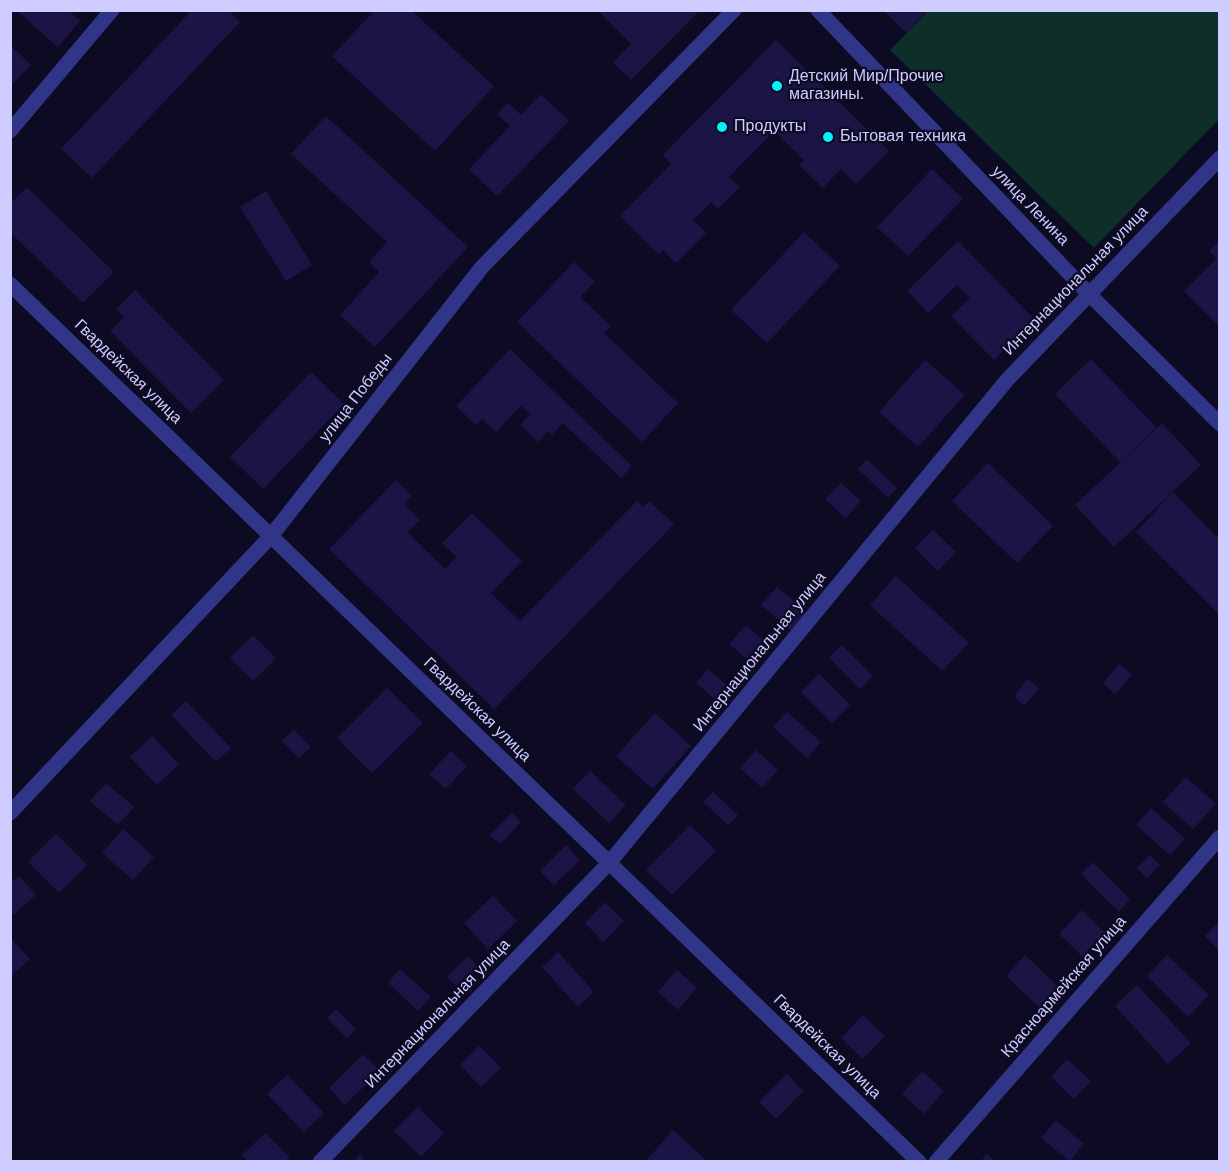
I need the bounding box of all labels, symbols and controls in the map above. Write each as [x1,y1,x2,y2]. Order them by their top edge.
place label: Детский Мир/Прочие магазины. [789,67,943,105]
marker: Детский Мир/Прочие магазины. [770,79,784,93]
place label: Продукты [734,117,806,137]
marker: Продукты [715,120,729,134]
place label: Бытовая техника [840,127,966,147]
marker: Бытовая техника [821,130,835,144]
street label: улица Ленина [987,162,1073,250]
street label: Интернациональная улица [1000,202,1152,360]
street label: Гвардейская улица [70,316,186,428]
street label: улица Победы [315,350,397,446]
street label: Интернациональная улица [690,568,830,736]
street label: Гвардейская улица [419,654,535,766]
street label: Красноармейская улица [997,912,1131,1062]
street label: Интернациональная улица [362,935,514,1093]
street label: Гвардейская улица [769,991,885,1103]

